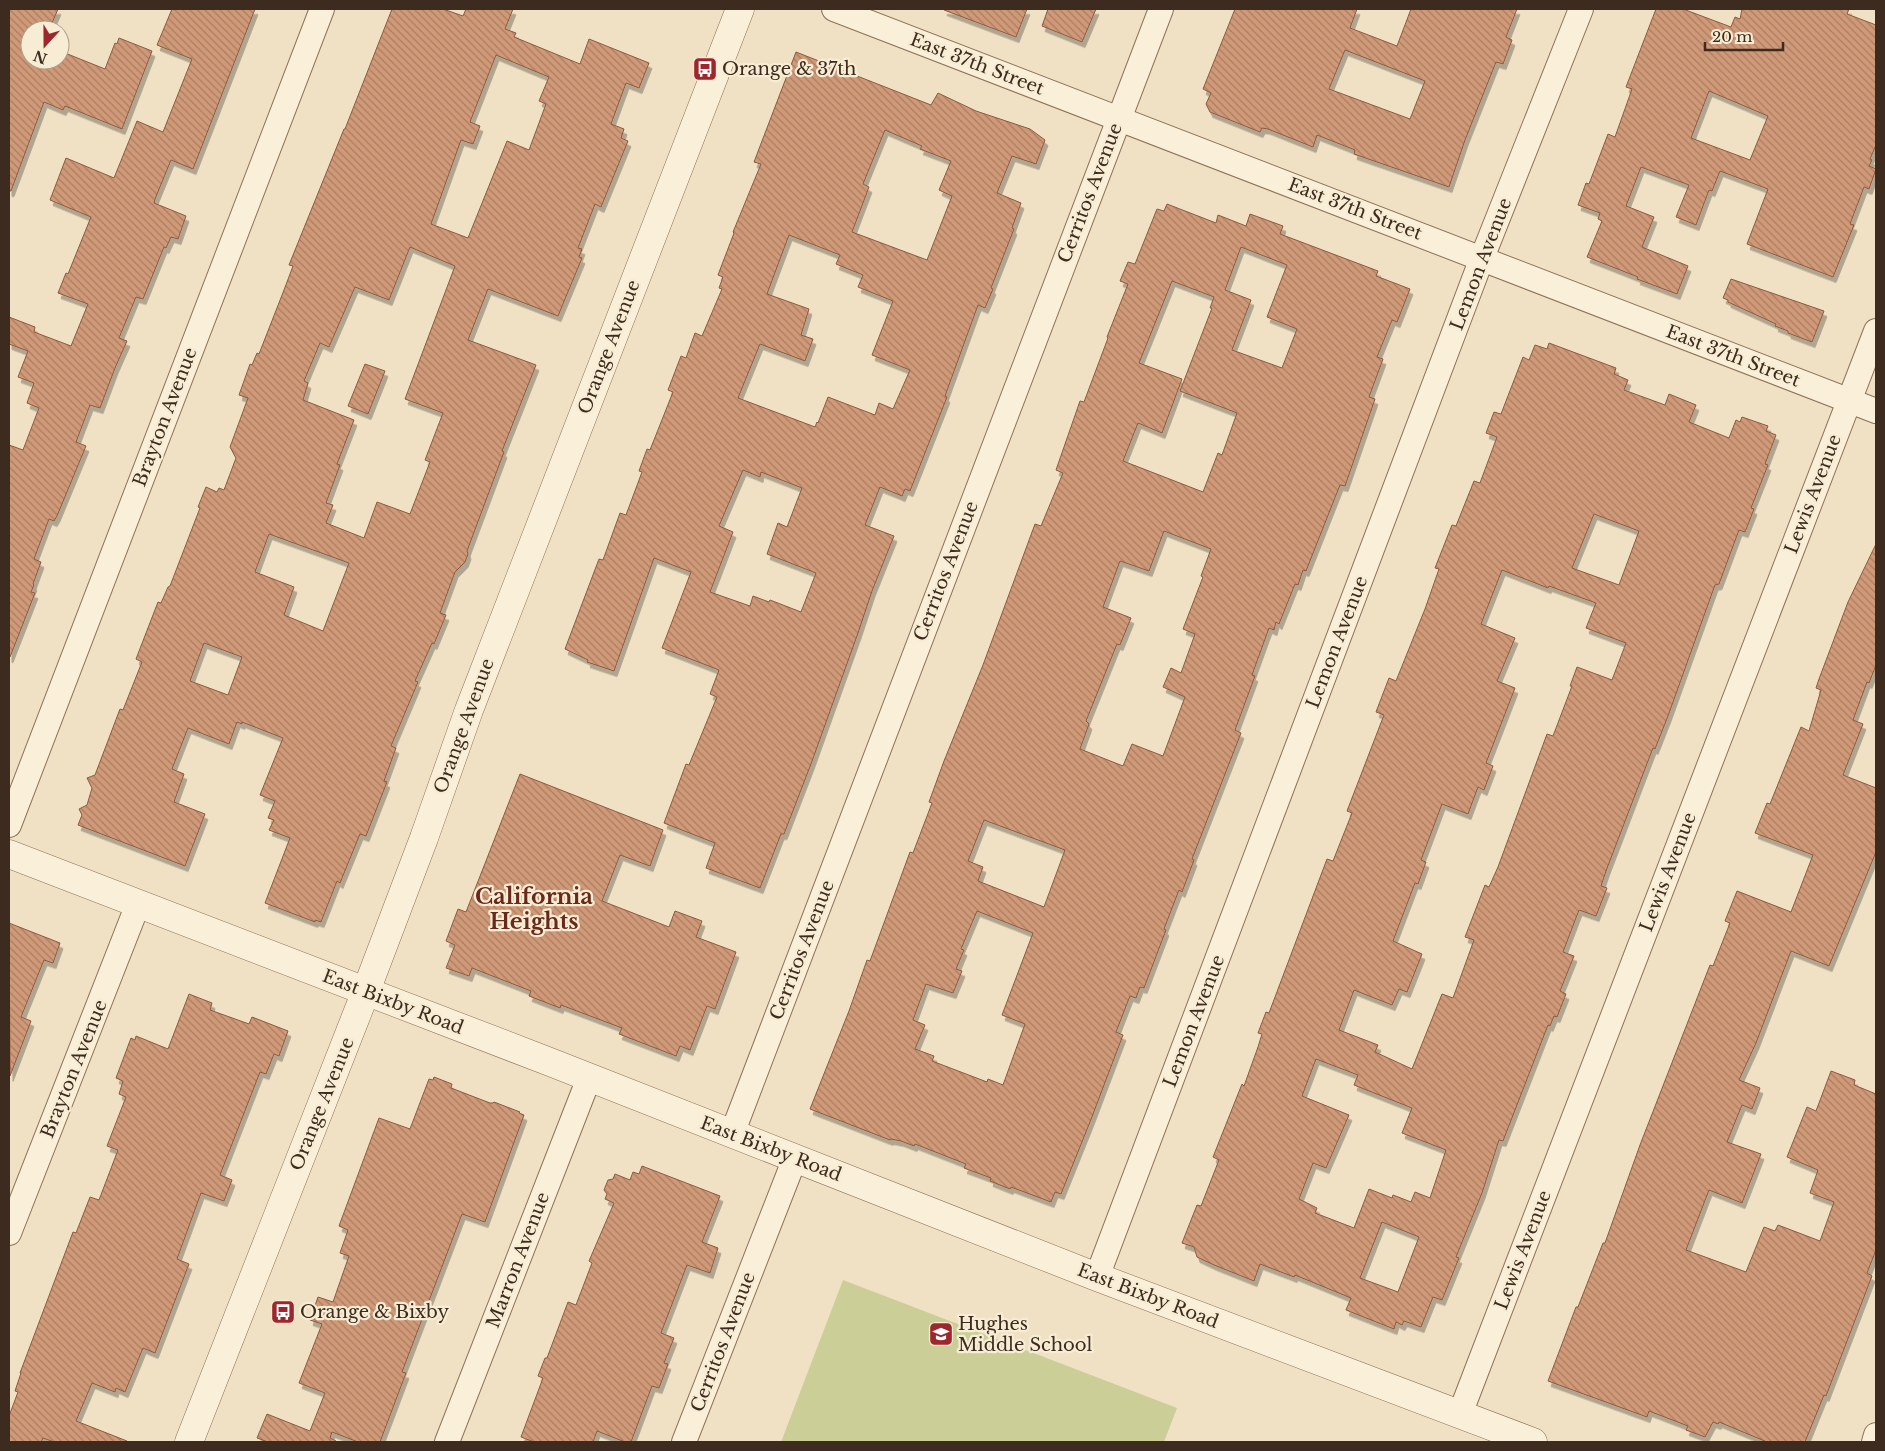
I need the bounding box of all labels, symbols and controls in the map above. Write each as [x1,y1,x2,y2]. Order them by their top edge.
north arrow [20,20,70,70]
scale bar [1705,20,1782,52]
text: 20 m [1712,27,1752,46]
street label: East 37th Street [907,28,1047,100]
text: N [31,46,50,68]
bus stop icon: Orange & 37th [692,56,718,82]
place label: Orange & 37th [722,58,856,80]
street label: Cerritos Avenue [1053,120,1127,266]
street label: East 37th Street [1285,173,1425,245]
street label: Lemon Avenue [1446,195,1516,333]
street label: Orange Avenue [573,277,645,417]
street label: East 37th Street [1663,320,1803,392]
street label: Brayton Avenue [128,344,202,490]
street label: Lewis Avenue [1780,431,1846,557]
street label: Cerritos Avenue [909,498,983,644]
street label: Lemon Avenue [1302,573,1372,711]
street label: Orange Avenue [429,656,499,796]
street label: Lewis Avenue [1635,809,1701,935]
street label: Cerritos Avenue [765,877,839,1023]
district label: California Heights [475,883,593,935]
street label: Lemon Avenue [1159,952,1229,1090]
street label: East Bixby Road [319,965,467,1039]
street label: Brayton Avenue [36,997,112,1141]
street label: Orange Avenue [285,1034,359,1174]
street label: East Bixby Road [697,1112,845,1186]
street label: Lewis Avenue [1490,1187,1556,1313]
street label: Marron Avenue [482,1189,554,1331]
street label: East Bixby Road [1074,1259,1222,1333]
street label: Cerritos Avenue [686,1269,760,1415]
bus stop icon: Orange & Bixby [270,1299,296,1325]
place label: Orange & Bixby [300,1301,449,1323]
place label: Hughes Middle School [958,1313,1093,1356]
school or university icon: Hughes Middle School [928,1321,954,1347]

